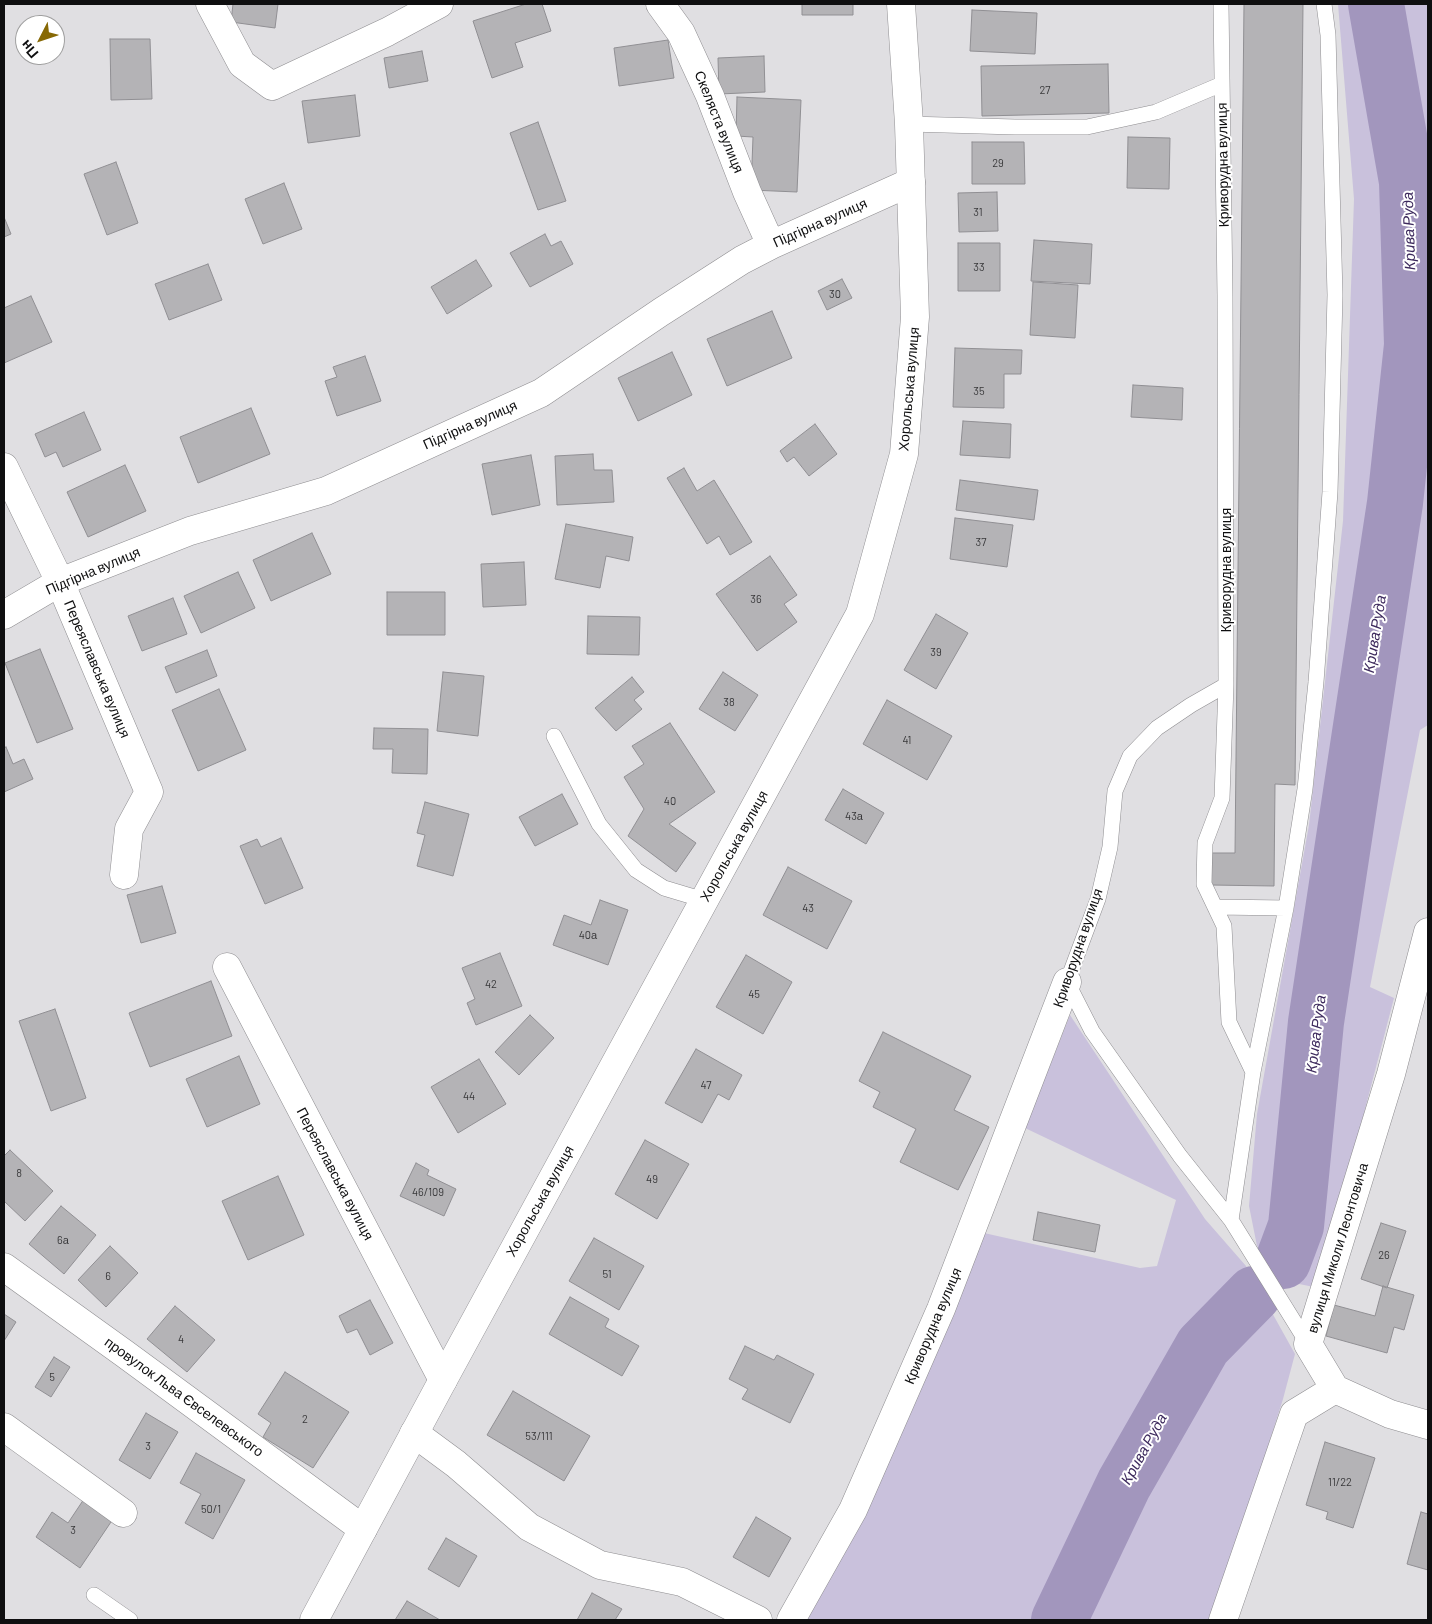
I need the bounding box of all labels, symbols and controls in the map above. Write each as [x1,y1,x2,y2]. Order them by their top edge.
north arrow [15,15,65,65]
text: Пн [17,37,42,62]
street label: Скеляста вулиця [691,68,747,176]
house number: 27 [1039,83,1051,97]
street label: Криворудна вулиця [1214,102,1232,228]
house number: 29 [992,156,1004,170]
water label: Крива Руда [1399,192,1419,270]
street label: Підгірна вулиця [770,195,870,251]
house number: 31 [973,205,983,219]
house number: 33 [973,260,985,274]
house number: 30 [829,287,841,301]
street label: Хорольська вулиця [895,326,923,452]
house number: 35 [973,384,985,398]
street label: Підгірна вулиця [420,397,520,453]
street label: Криворудна вулиця [1218,508,1234,632]
house number: 37 [976,535,986,549]
street label: Підгірна вулиця [43,544,143,598]
house number: 36 [750,592,762,606]
water label: Крива Руда [1360,594,1390,674]
street label: Переяславська вулиця [60,598,134,740]
house number: 39 [930,645,942,659]
house number: 38 [723,695,735,709]
house number: 41 [903,733,911,747]
street label: Хорольська вулиця [696,788,772,904]
house number: 40 [664,794,676,808]
house number: 43а [845,809,863,823]
street label: Криворудна вулиця [1050,886,1106,1010]
house number: 43 [802,901,814,915]
house number: 40а [579,928,597,942]
house number: 42 [485,977,497,991]
house number: 45 [748,987,760,1001]
water label: Крива Руда [1302,994,1330,1074]
house number: 47 [701,1078,711,1092]
house number: 44 [463,1089,475,1103]
street label: Переяславська вулиця [293,1105,377,1243]
street label: Хорольська вулиця [502,1143,578,1259]
street label: вулиця Миколи Леонтовича [1304,1161,1372,1335]
house number: 8 [16,1166,22,1180]
house number: 49 [646,1172,658,1186]
house number: 46/109 [412,1185,444,1199]
house number: 6а [57,1233,69,1247]
house number: 26 [1378,1248,1390,1262]
street label: Криворудна вулиця [901,1265,965,1387]
house number: 51 [602,1267,612,1281]
house number: 6 [105,1269,111,1283]
house number: 4 [178,1332,184,1346]
street label: провулок Льва Євселевського [101,1334,267,1460]
house number: 5 [49,1370,55,1384]
water label: Крива Руда [1117,1410,1171,1488]
house number: 2 [302,1412,308,1426]
house number: 53/111 [525,1429,553,1443]
house number: 3 [145,1439,151,1453]
house number: 11/22 [1328,1475,1352,1489]
house number: 50/1 [201,1502,221,1516]
house number: 3 [70,1523,76,1537]

